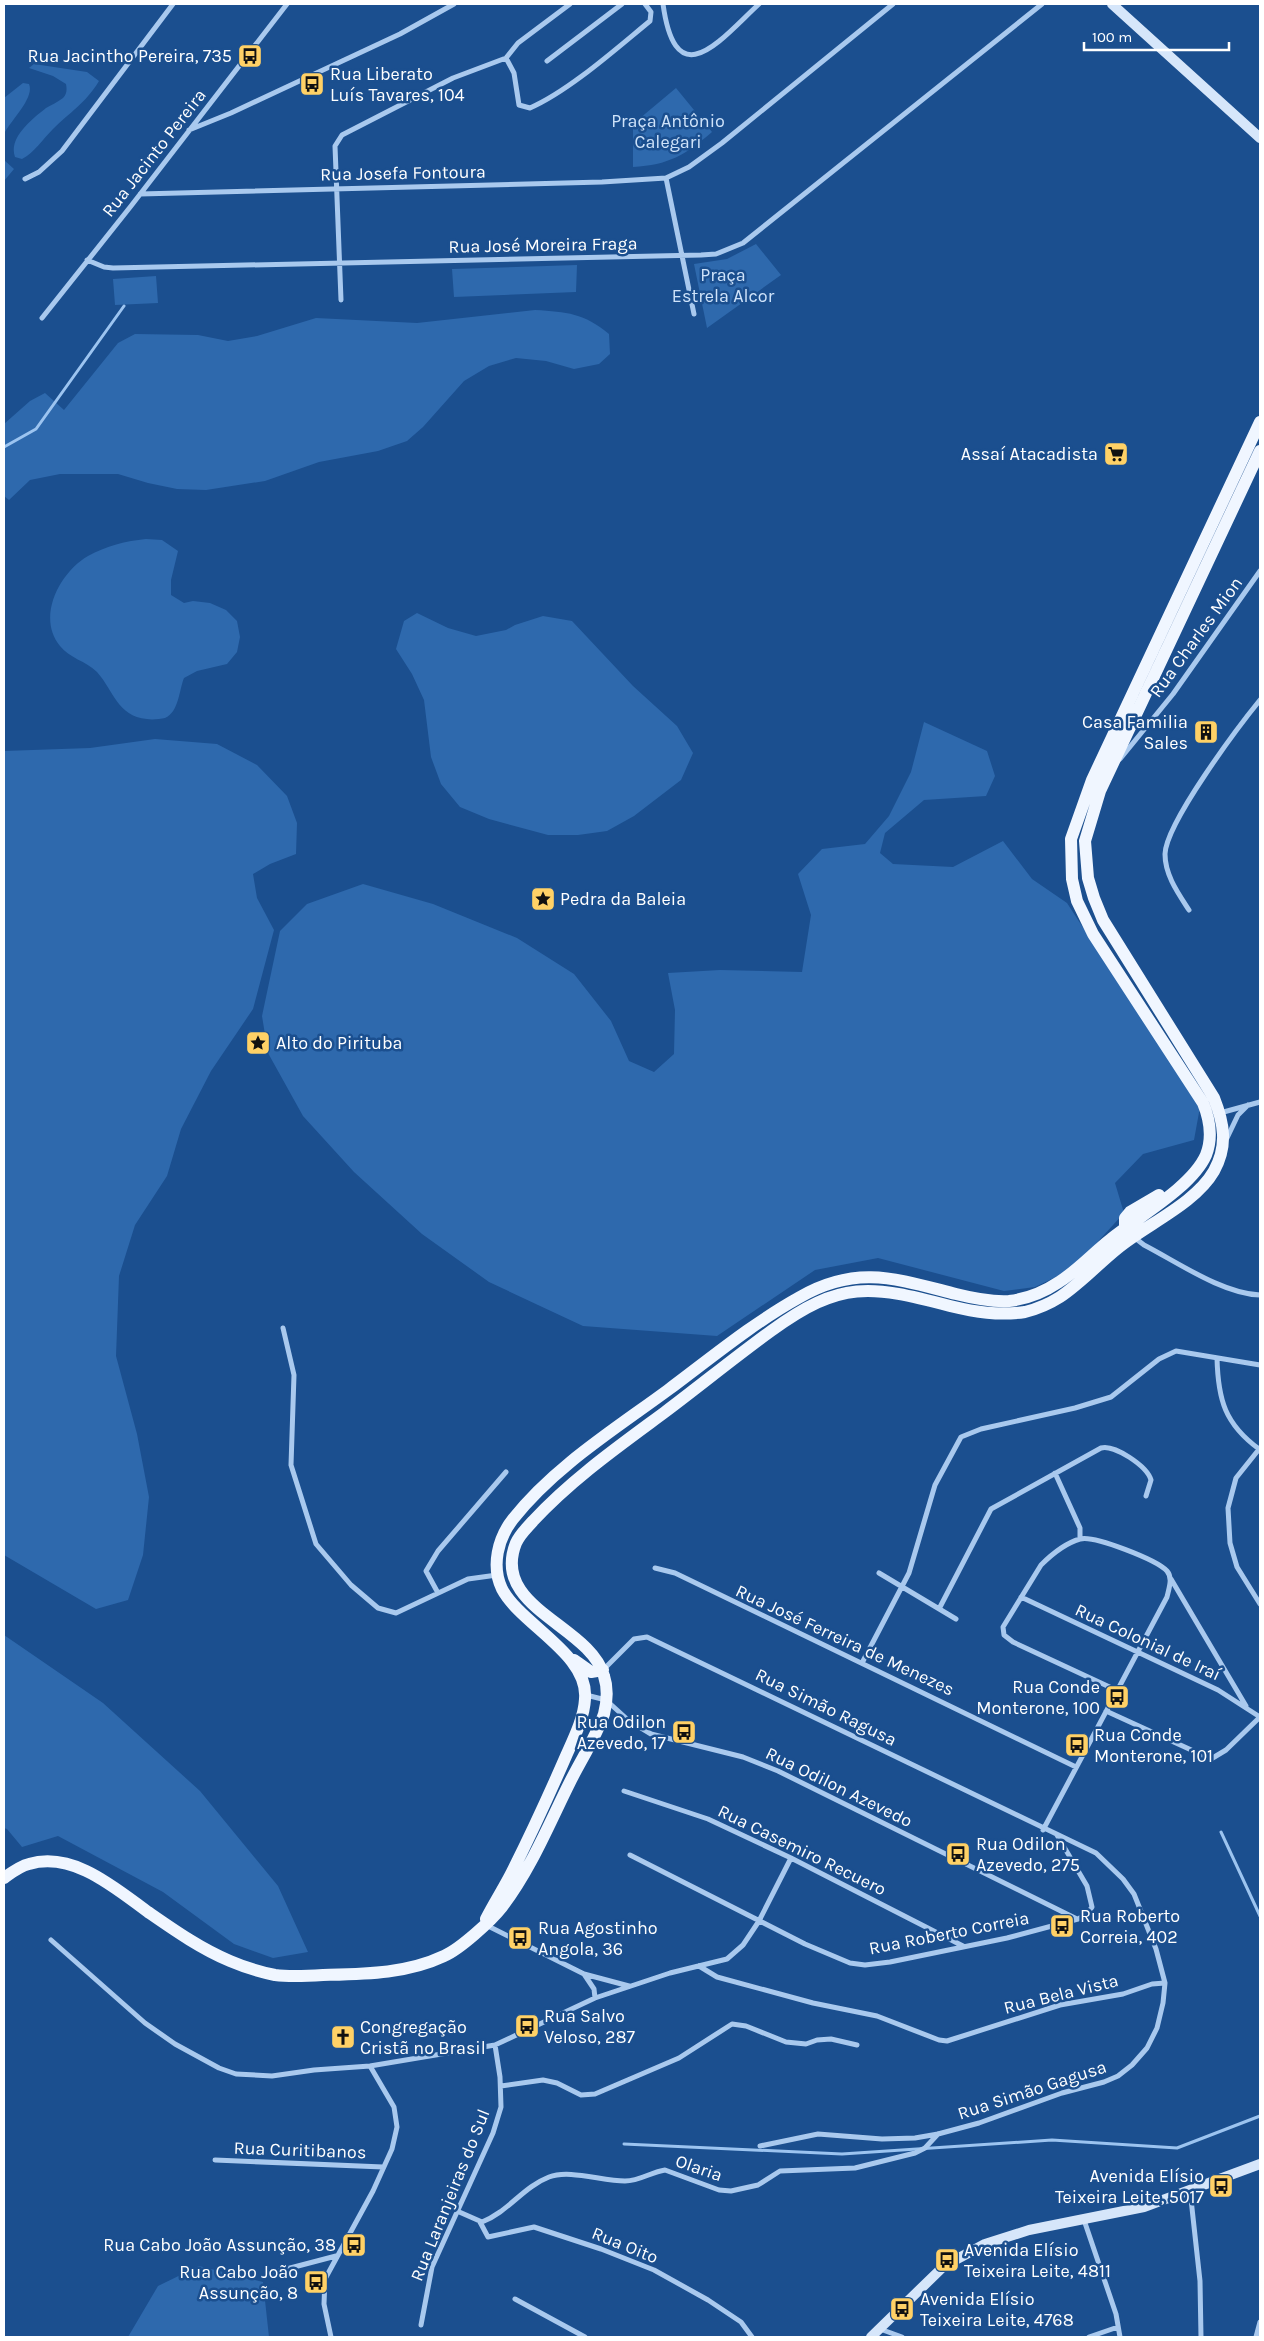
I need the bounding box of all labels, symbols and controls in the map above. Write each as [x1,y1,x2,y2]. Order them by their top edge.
scale bar [1084,20,1229,52]
text: 100 m [1092,28,1132,46]
bus stop icon: Rua Jacintho Pereira, 735 [237,43,263,69]
place label: Rua Jacintho Pereira, 735 [27,45,232,67]
place label: Rua Liberato Luís Tavares, 104 [330,63,465,106]
bus stop icon: Rua Liberato Luís Tavares, 104 [299,71,325,97]
street label: Rua Jacinto Pereira [97,85,211,221]
park label: Praça Antônio Calegari [611,110,725,153]
street label: Rua Josefa Fontoura [320,161,486,185]
street label: Rua José Moreira Fraga [448,232,638,258]
park label: Praça Estrela Alcor [672,264,775,307]
supermarket icon: Assaí Atacadista [1103,441,1129,467]
place label: Assaí Atacadista [961,443,1098,465]
street label: Rua Charles Mion [1145,572,1247,702]
place label: Casa Familia Sales [1082,711,1188,754]
building icon: Casa Familia Sales [1193,719,1219,745]
place icon: Pedra da Baleia [530,886,556,912]
place label: Pedra da Baleia [560,888,686,910]
place icon: Alto do Pirituba [245,1030,271,1056]
place label: Alto do Pirituba [276,1032,402,1054]
street label: Rua José Ferreira de Menezes [732,1580,958,1700]
street label: Rua Colonial de Iraí [1072,1599,1225,1686]
street label: Rua Simão Ragusa [752,1663,900,1751]
place label: Rua Conde Monterone, 100 [976,1676,1100,1719]
bus stop icon: Rua Conde Monterone, 100 [1104,1684,1130,1710]
place label: Rua Odilon Azevedo, 17 [577,1711,667,1754]
bus stop icon: Rua Odilon Azevedo, 17 [671,1719,697,1745]
place label: Rua Conde Monterone, 101 [1094,1724,1213,1767]
bus stop icon: Rua Conde Monterone, 101 [1064,1732,1090,1758]
street label: Rua Odilon Azevedo [762,1742,916,1832]
street label: Rua Casemiro Recuero [714,1800,890,1900]
place label: Rua Odilon Azevedo, 275 [976,1833,1080,1876]
bus stop icon: Rua Odilon Azevedo, 275 [945,1841,971,1867]
place label: Rua Roberto Correia, 402 [1080,1905,1180,1948]
street label: Rua Roberto Correia [867,1907,1031,1959]
bus stop icon: Rua Roberto Correia, 402 [1049,1913,1075,1939]
place label: Rua Agostinho Angola, 36 [538,1917,658,1960]
bus stop icon: Rua Agostinho Angola, 36 [507,1925,533,1951]
street label: Rua Bela Vista [1001,1969,1121,2019]
place label: Rua Salvo Veloso, 287 [544,2005,635,2048]
bus stop icon: Rua Salvo Veloso, 287 [514,2013,540,2039]
place label: Congregação Cristã no Brasil [360,2016,486,2059]
church icon: Congregação Cristã no Brasil [330,2024,356,2050]
street label: Rua Simão Gagusa [955,2056,1109,2124]
street label: Rua Laranjeiras do Sul [405,2106,495,2284]
street label: Rua Curitibanos [233,2137,367,2163]
street label: Olaria [673,2150,725,2186]
place label: Avenida Elísio Teixeira Leite, 5017 [1055,2165,1205,2208]
bus stop icon: Avenida Elísio Teixeira Leite, 5017 [1208,2173,1234,2199]
street label: Rua Oito [589,2222,661,2268]
bus stop icon: Rua Cabo João Assunção, 38 [341,2232,367,2258]
place label: Rua Cabo João Assunção, 38 [103,2234,336,2256]
place label: Avenida Elísio Teixeira Leite, 4811 [964,2239,1111,2282]
bus stop icon: Avenida Elísio Teixeira Leite, 4811 [934,2247,960,2273]
place label: Rua Cabo João Assunção, 8 [179,2261,298,2304]
bus stop icon: Rua Cabo João Assunção, 8 [303,2269,329,2295]
place label: Avenida Elísio Teixeira Leite, 4768 [920,2288,1074,2331]
bus stop icon: Avenida Elísio Teixeira Leite, 4768 [889,2296,915,2322]

